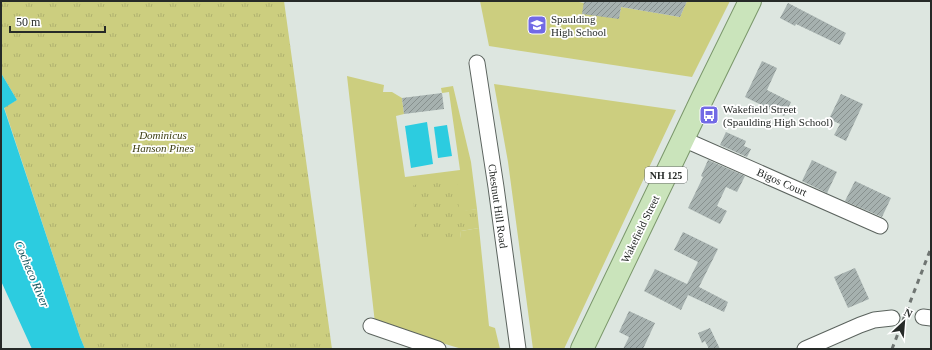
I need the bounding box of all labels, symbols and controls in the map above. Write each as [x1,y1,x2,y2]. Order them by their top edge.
scale bar [10,8,105,34]
place label: Spaulding High School [551,13,606,38]
school or university icon: Spaulding High School [526,14,548,36]
text: 50 m [16,15,41,29]
place label: Wakefield Street (Spaulding High School) [723,103,833,129]
bus stop icon: Wakefield Street (Spaulding High School) [698,104,720,126]
park label: Dominicus Hanson Pines [131,129,194,154]
street label: Chestnut Hill Road [486,163,510,249]
street label: Bigos Court [755,166,809,198]
road number: NH 125 [645,167,687,183]
street label: Wakefield Street [619,193,661,265]
water label: Cocheco River [12,239,52,310]
north arrow [884,302,924,342]
text: N [902,306,915,320]

